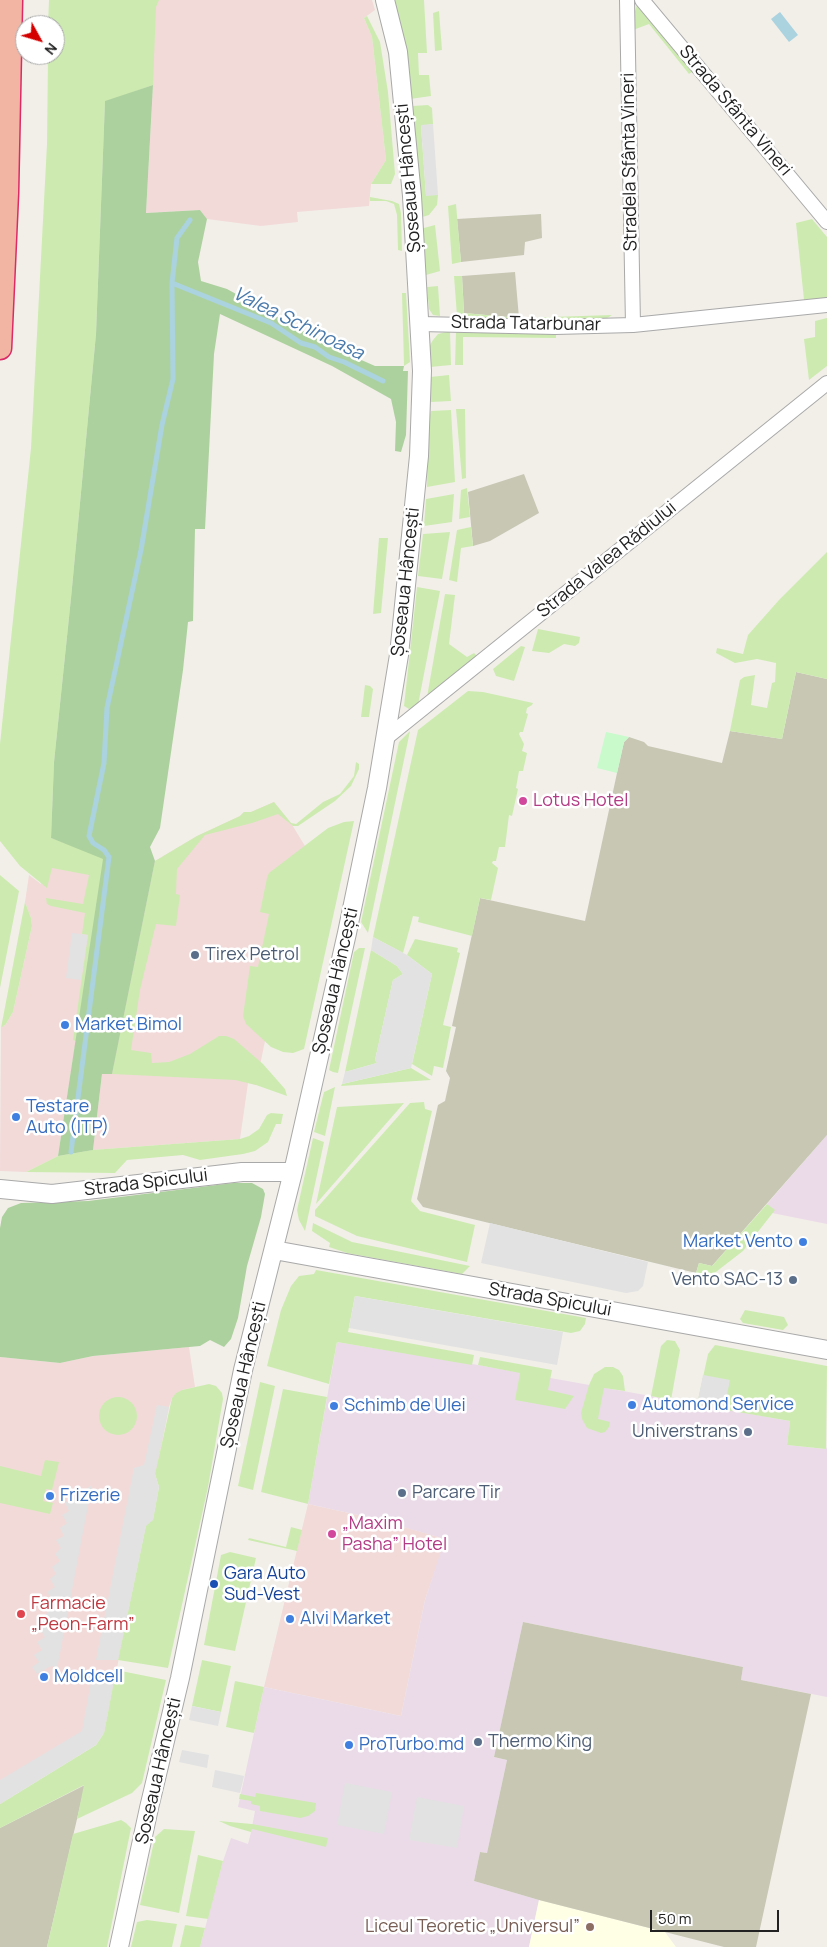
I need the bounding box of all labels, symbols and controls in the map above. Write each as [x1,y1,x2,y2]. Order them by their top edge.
north arrow [15,15,65,65]
text: N [41,39,62,59]
street label: Strada Sfânta Vineri [674,41,796,181]
street label: Stradela Sfânta Vineri [618,72,642,252]
street label: Șoseaua Hâncești [392,102,426,254]
water label: Valea Schinoasa [229,283,367,365]
street label: Strada Tatarbunar [451,312,601,336]
street label: Strada Valea Rădiului [533,497,681,623]
street label: Șoseaua Hâncești [387,506,425,658]
place label: Lotus Hotel [533,790,628,812]
marker: Lotus Hotel [517,795,529,807]
street label: Șoseaua Hâncești [309,906,363,1056]
place label: Tirex Petrol [205,944,299,966]
marker: Tirex Petrol [189,949,201,961]
place label: Market Bimol [75,1014,182,1036]
marker: Market Bimol [59,1019,71,1031]
place label: Testare Auto (ITP) [26,1096,109,1138]
marker: Testare Auto (ITP) [10,1111,22,1123]
street label: Strada Spicului [83,1165,209,1201]
place label: Market Vento [683,1231,793,1253]
marker: Market Vento [797,1236,809,1248]
place label: Vento SAC-13 [672,1269,783,1291]
marker: Vento SAC-13 [787,1274,799,1286]
street label: Strada Spicului [487,1279,613,1321]
street label: Șoseaua Hâncești [217,1300,271,1450]
place label: Automond Service [642,1394,794,1416]
place label: Schimb de Ulei [344,1395,466,1417]
marker: Automond Service [626,1399,638,1411]
marker: Schimb de Ulei [328,1400,340,1412]
place label: Universtrans [632,1421,738,1443]
marker: Universtrans [742,1426,754,1438]
place label: Parcare Tir [412,1482,501,1504]
place label: Frizerie [60,1485,120,1507]
marker: Parcare Tir [396,1487,408,1499]
marker: Frizerie [44,1490,56,1502]
place label: „Maxim Pasha” Hotel [342,1513,447,1556]
marker: „Maxim Pasha” Hotel [326,1528,338,1540]
place label: Gara Auto Sud-Vest [224,1563,306,1606]
marker: Gara Auto Sud-Vest [208,1578,220,1590]
place label: Farmacie „Peon-Farm” [31,1593,135,1636]
marker: Farmacie „Peon-Farm” [15,1608,27,1620]
place label: Alvi Market [300,1608,391,1630]
marker: Alvi Market [284,1613,296,1625]
place label: Moldcell [54,1666,123,1688]
marker: Moldcell [38,1671,50,1683]
street label: Șoseaua Hâncești [132,1696,186,1846]
place label: Thermo King [488,1731,592,1753]
place label: ProTurbo.md [359,1734,464,1756]
marker: Thermo King [472,1736,484,1748]
marker: ProTurbo.md [343,1739,355,1751]
scale bar [652,1900,781,1932]
text: 50 m [658,1908,692,1929]
place label: Liceul Teoretic „Universul” [365,1916,580,1938]
marker: Liceul Teoretic „Universul” [584,1921,596,1933]

